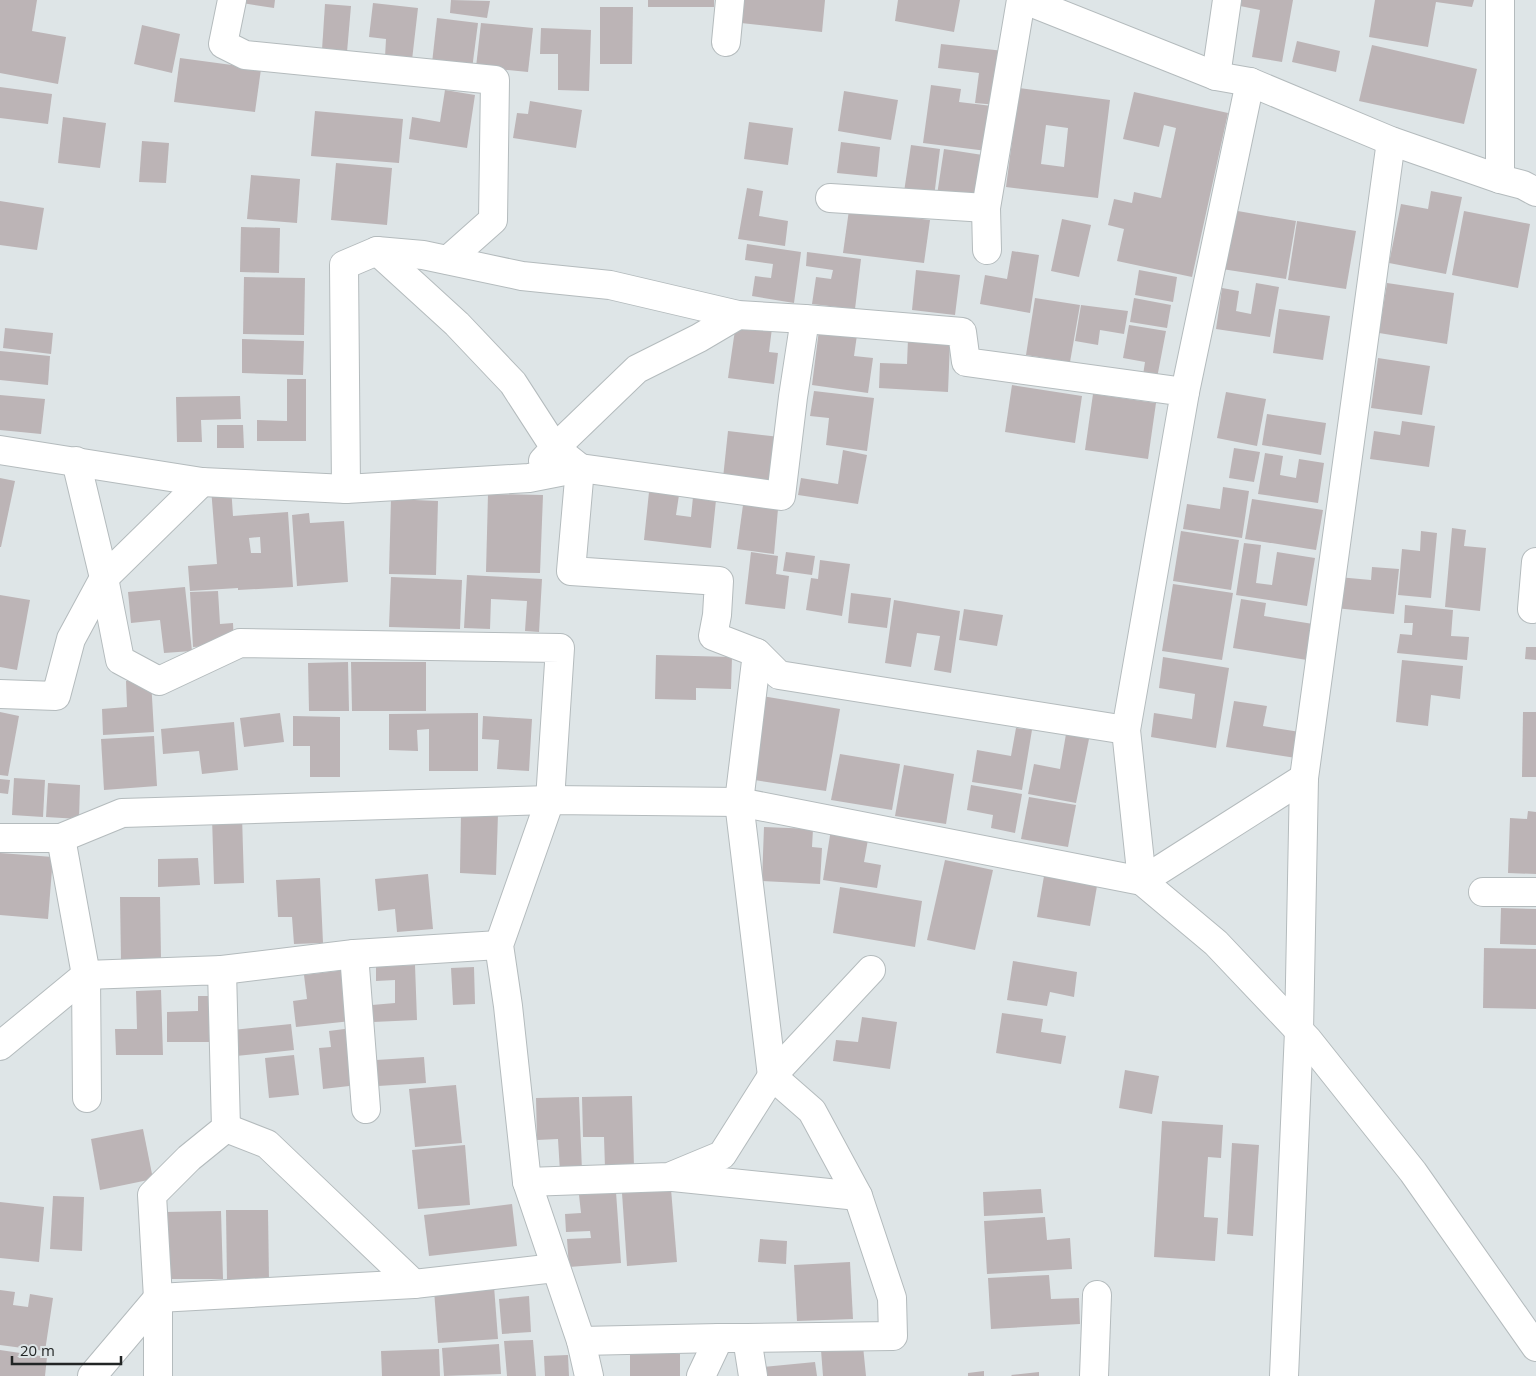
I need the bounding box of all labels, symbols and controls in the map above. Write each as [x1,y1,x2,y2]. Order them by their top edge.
scale bar [12,1334,121,1366]
text: 20 m [20,1340,55,1360]

